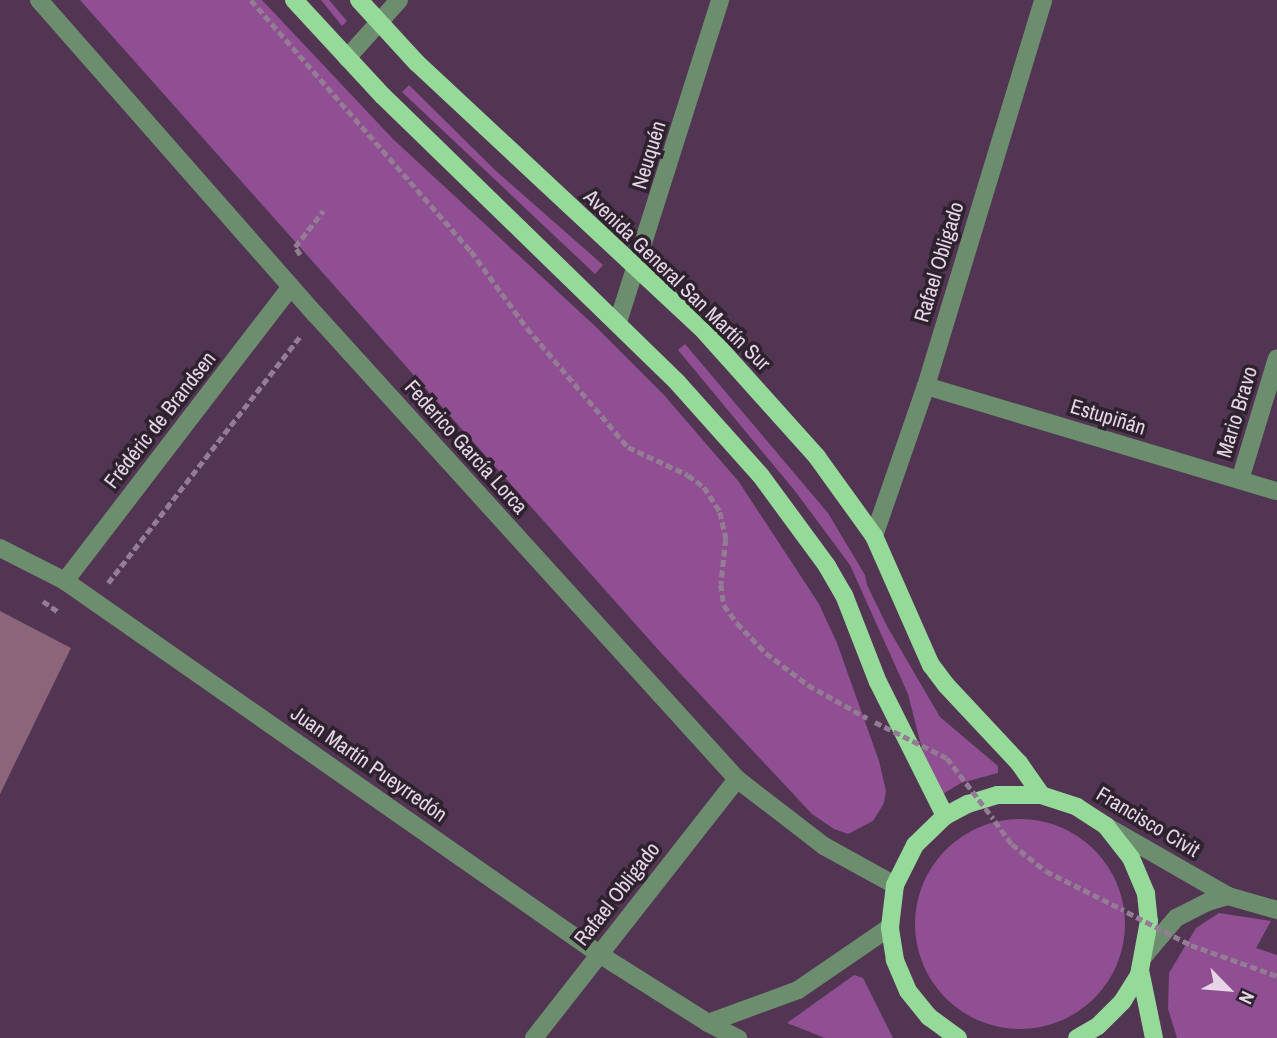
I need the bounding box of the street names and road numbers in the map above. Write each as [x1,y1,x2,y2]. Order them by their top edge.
street label: Neuquén [627,118,671,192]
street label: Avenida General San Martín Sur [578,184,776,376]
street label: Rafael Obligado [909,199,969,325]
street label: Frédéric de Brandsen [99,347,221,493]
street label: Mario Bravo [1211,363,1263,461]
street label: Federico García Lorca [399,375,533,519]
street label: Estupiñán [1067,394,1149,440]
street label: Juan Martín Pueyrredón [286,701,452,827]
street label: Francisco Civit [1092,781,1204,863]
street label: Rafael Obligado [569,837,665,951]

